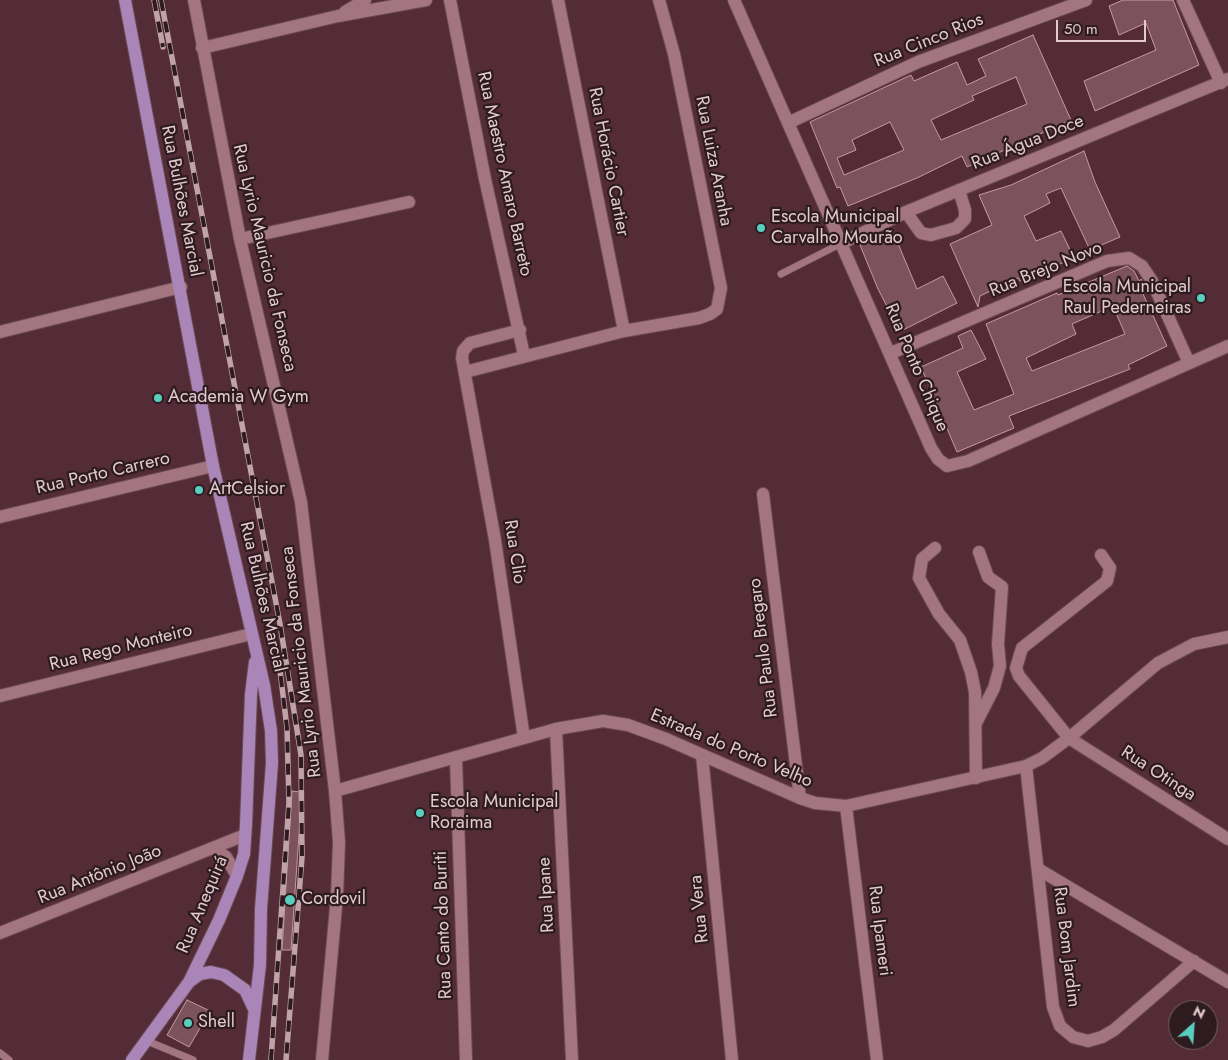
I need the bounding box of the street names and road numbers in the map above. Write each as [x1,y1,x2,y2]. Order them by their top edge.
street label: Rua Cinco Rios [871,9,987,73]
street label: Rua Maestro Amaro Barreto [472,70,536,278]
street label: Rua Horácio Cartier [583,86,633,238]
street label: Rua Luiza Aranha [690,94,736,228]
street label: Rua Água Doce [969,111,1087,175]
street label: Rua Bulhões Marcial [156,124,206,278]
street label: Rua Lyrio Mauricio da Fonseca [227,142,301,374]
street label: Rua Brejo Novo [987,238,1105,302]
street label: Rua Ponto Chique [879,301,953,435]
street label: Rua Porto Carrero [34,448,172,500]
street label: Rua Clio [498,518,530,586]
street label: Rua Bulhões Marcial [234,520,290,674]
street label: Rua Lyrio Mauricio da Fonseca [277,545,327,779]
street label: Rua Paulo Bregaro [745,577,783,719]
street label: Rua Rego Monteiro [47,620,195,676]
street label: Estrada do Porto Velho [647,705,815,793]
street label: Rua Otinga [1116,742,1200,806]
street label: Rua Antônio João [35,840,165,910]
street label: Rua Canto do Buriti [431,850,457,1000]
street label: Rua Anequirá [173,853,233,957]
street label: Rua Ipane [534,857,560,933]
street label: Rua Vera [686,874,714,944]
street label: Rua Ipameri [863,884,895,978]
street label: Rua Bom Jardim [1048,886,1084,1008]

